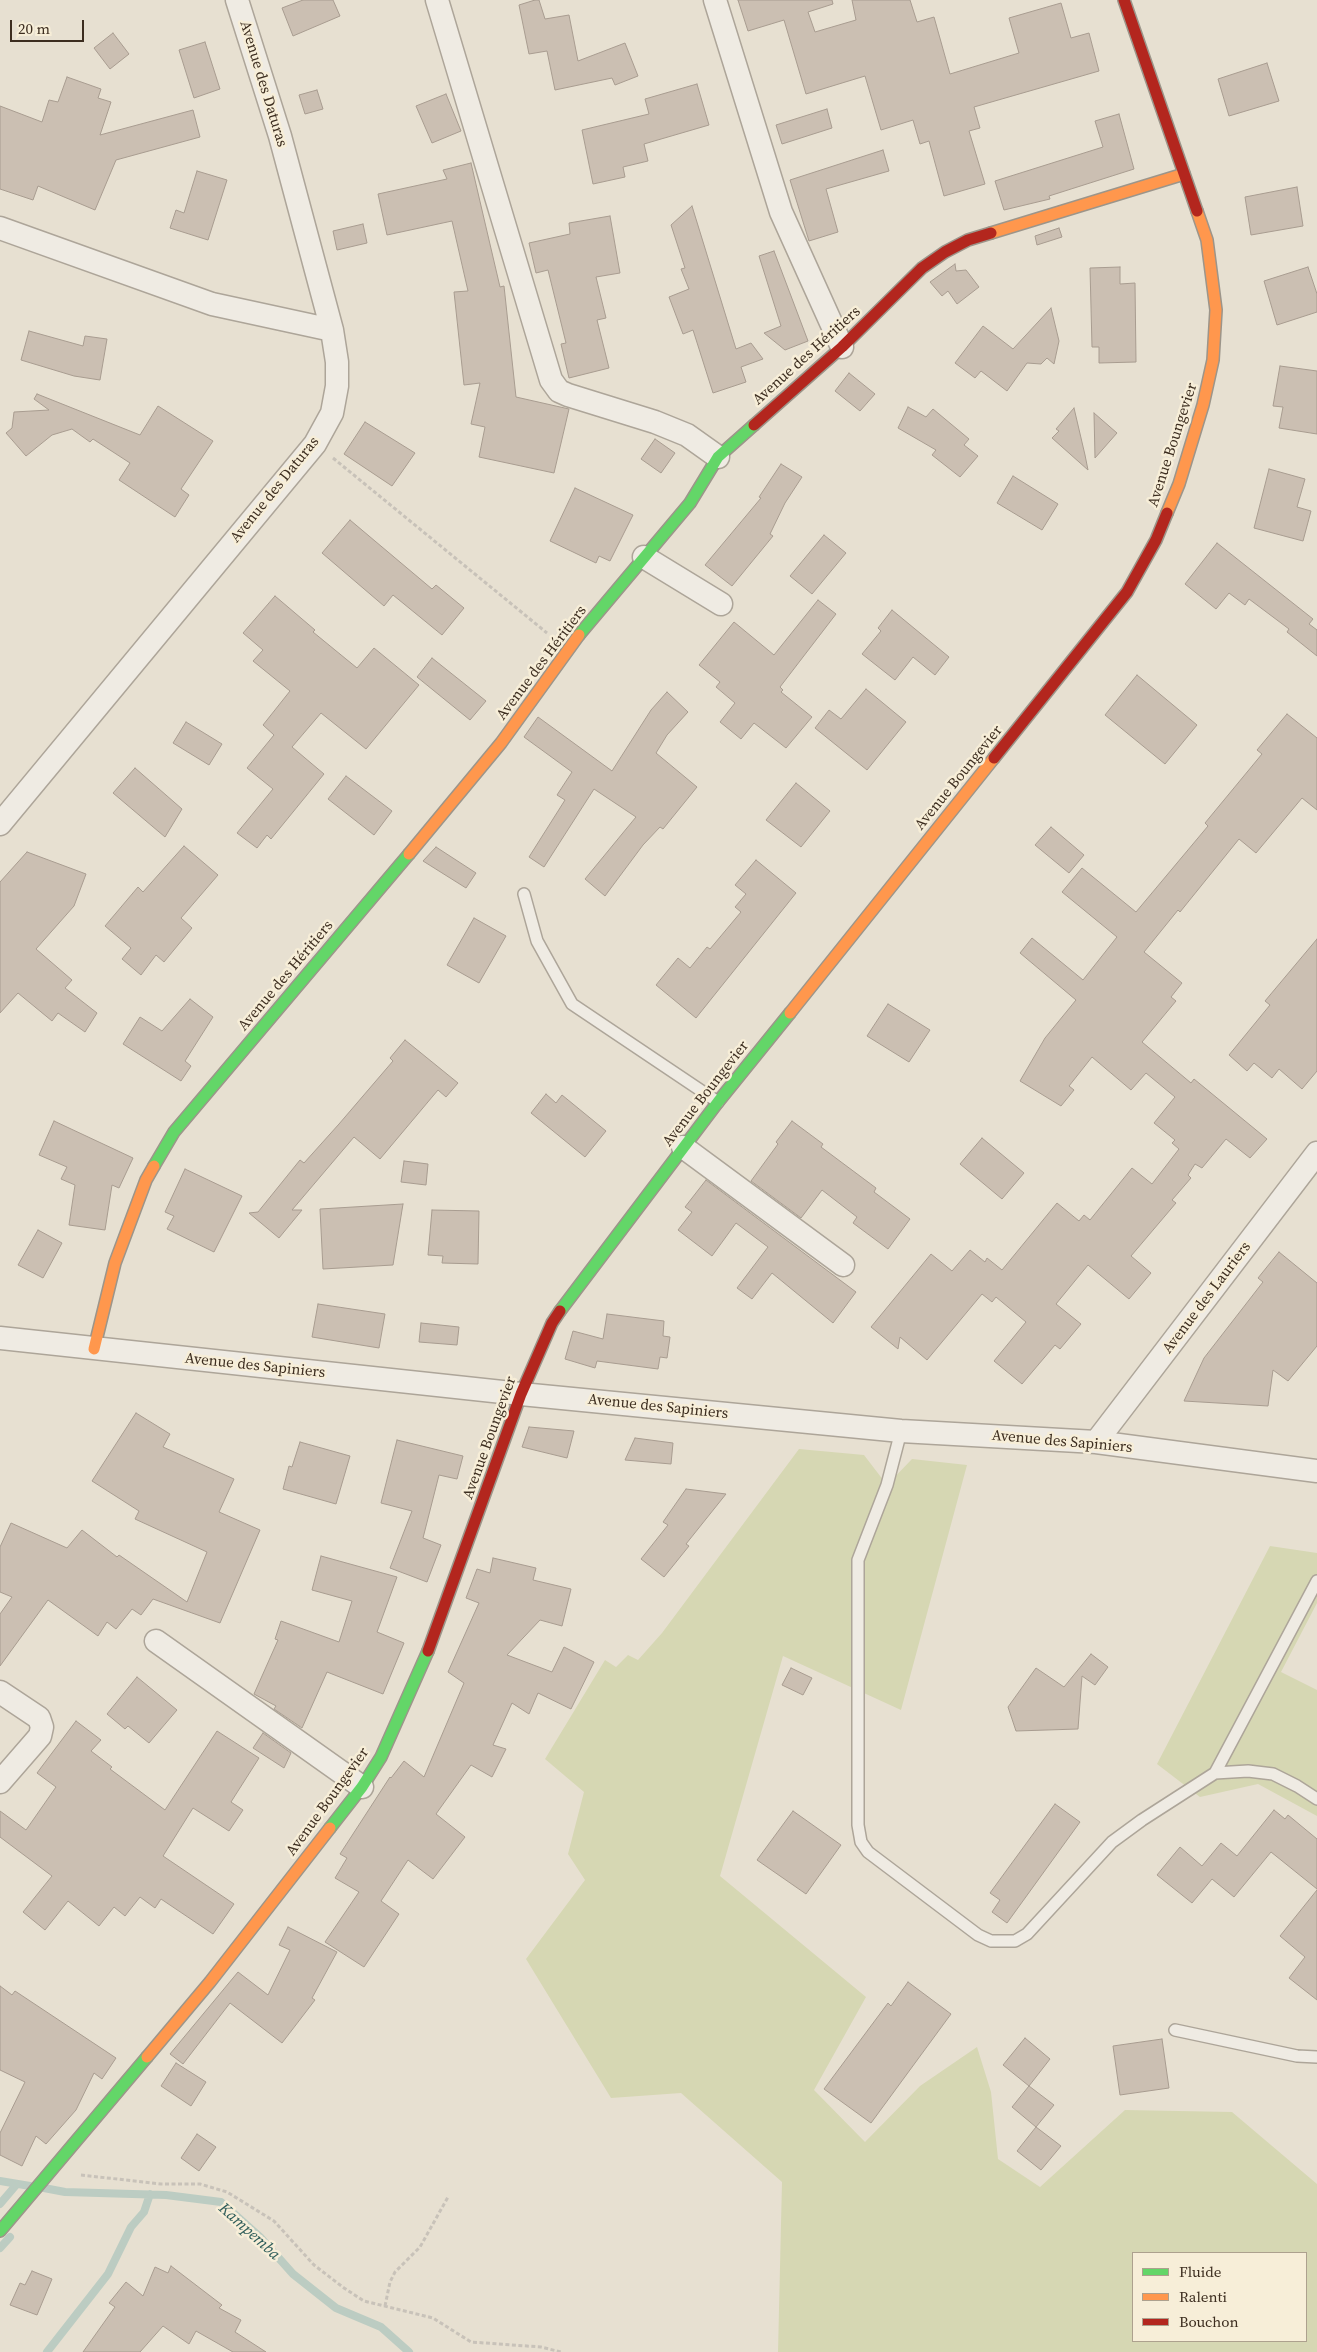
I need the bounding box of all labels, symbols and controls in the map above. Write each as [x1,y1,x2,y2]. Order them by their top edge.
scale bar [12,10,86,42]
text: 20 m [18,18,50,39]
street label: Avenue des Daturas [235,19,291,149]
street label: Avenue des Héritiers [749,303,865,409]
street label: Avenue Boungevier [1144,381,1202,509]
street label: Avenue des Daturas [227,433,323,547]
street label: Avenue des Héritiers [493,602,591,724]
street label: Avenue Boungevier [911,722,1007,834]
street label: Avenue des Héritiers [235,917,337,1035]
street label: Avenue Boungevier [659,1038,753,1150]
street label: Avenue des Lauriers [1159,1239,1255,1357]
street label: Avenue des Sapiniers [184,1350,326,1382]
street label: Avenue Boungevier [459,1374,521,1502]
street label: Avenue des Sapiniers [587,1391,729,1423]
street label: Avenue des Sapiniers [991,1427,1133,1457]
street label: Avenue Boungevier [283,1744,373,1860]
water label: Kampemba [214,2199,284,2265]
legend [1132,2252,1307,2342]
text: Fluide [1179,2261,1221,2282]
text: Ralenti [1179,2286,1227,2307]
text: Bouchon [1179,2311,1239,2332]

